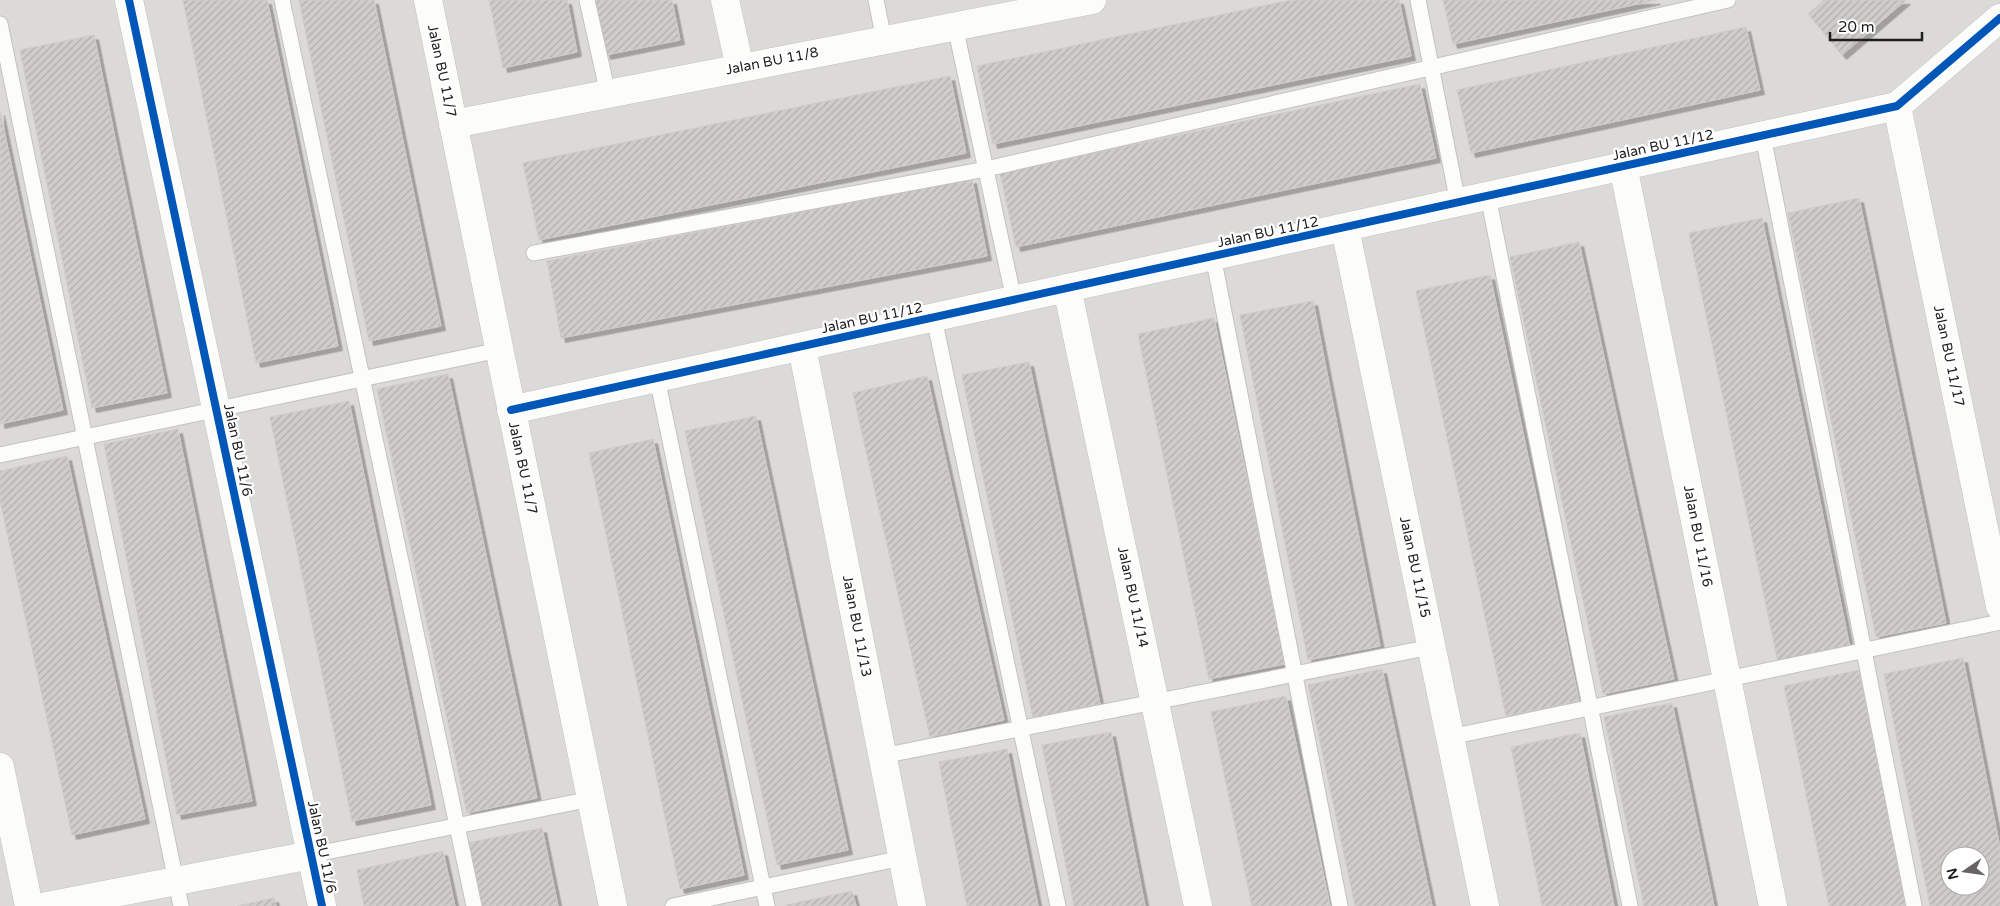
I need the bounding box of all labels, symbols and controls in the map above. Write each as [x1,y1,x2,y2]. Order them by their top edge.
scale bar [1830,10,1922,42]
text: 20 m [1838,18,1875,36]
street label: Jalan BU 11/7 [424,23,460,119]
street label: Jalan BU 11/8 [724,44,820,78]
street label: Jalan BU 11/12 [1611,126,1715,164]
street label: Jalan BU 11/12 [1216,213,1320,251]
street label: Jalan BU 11/12 [820,299,924,337]
street label: Jalan BU 11/17 [1930,304,1968,408]
street label: Jalan BU 11/6 [220,402,256,498]
street label: Jalan BU 11/7 [505,420,541,516]
street label: Jalan BU 11/16 [1680,484,1716,588]
street label: Jalan BU 11/15 [1396,515,1434,619]
street label: Jalan BU 11/14 [1114,545,1152,649]
street label: Jalan BU 11/13 [839,574,875,678]
street label: Jalan BU 11/6 [304,799,340,895]
north arrow [1940,846,1990,896]
text: N [1943,866,1962,881]

